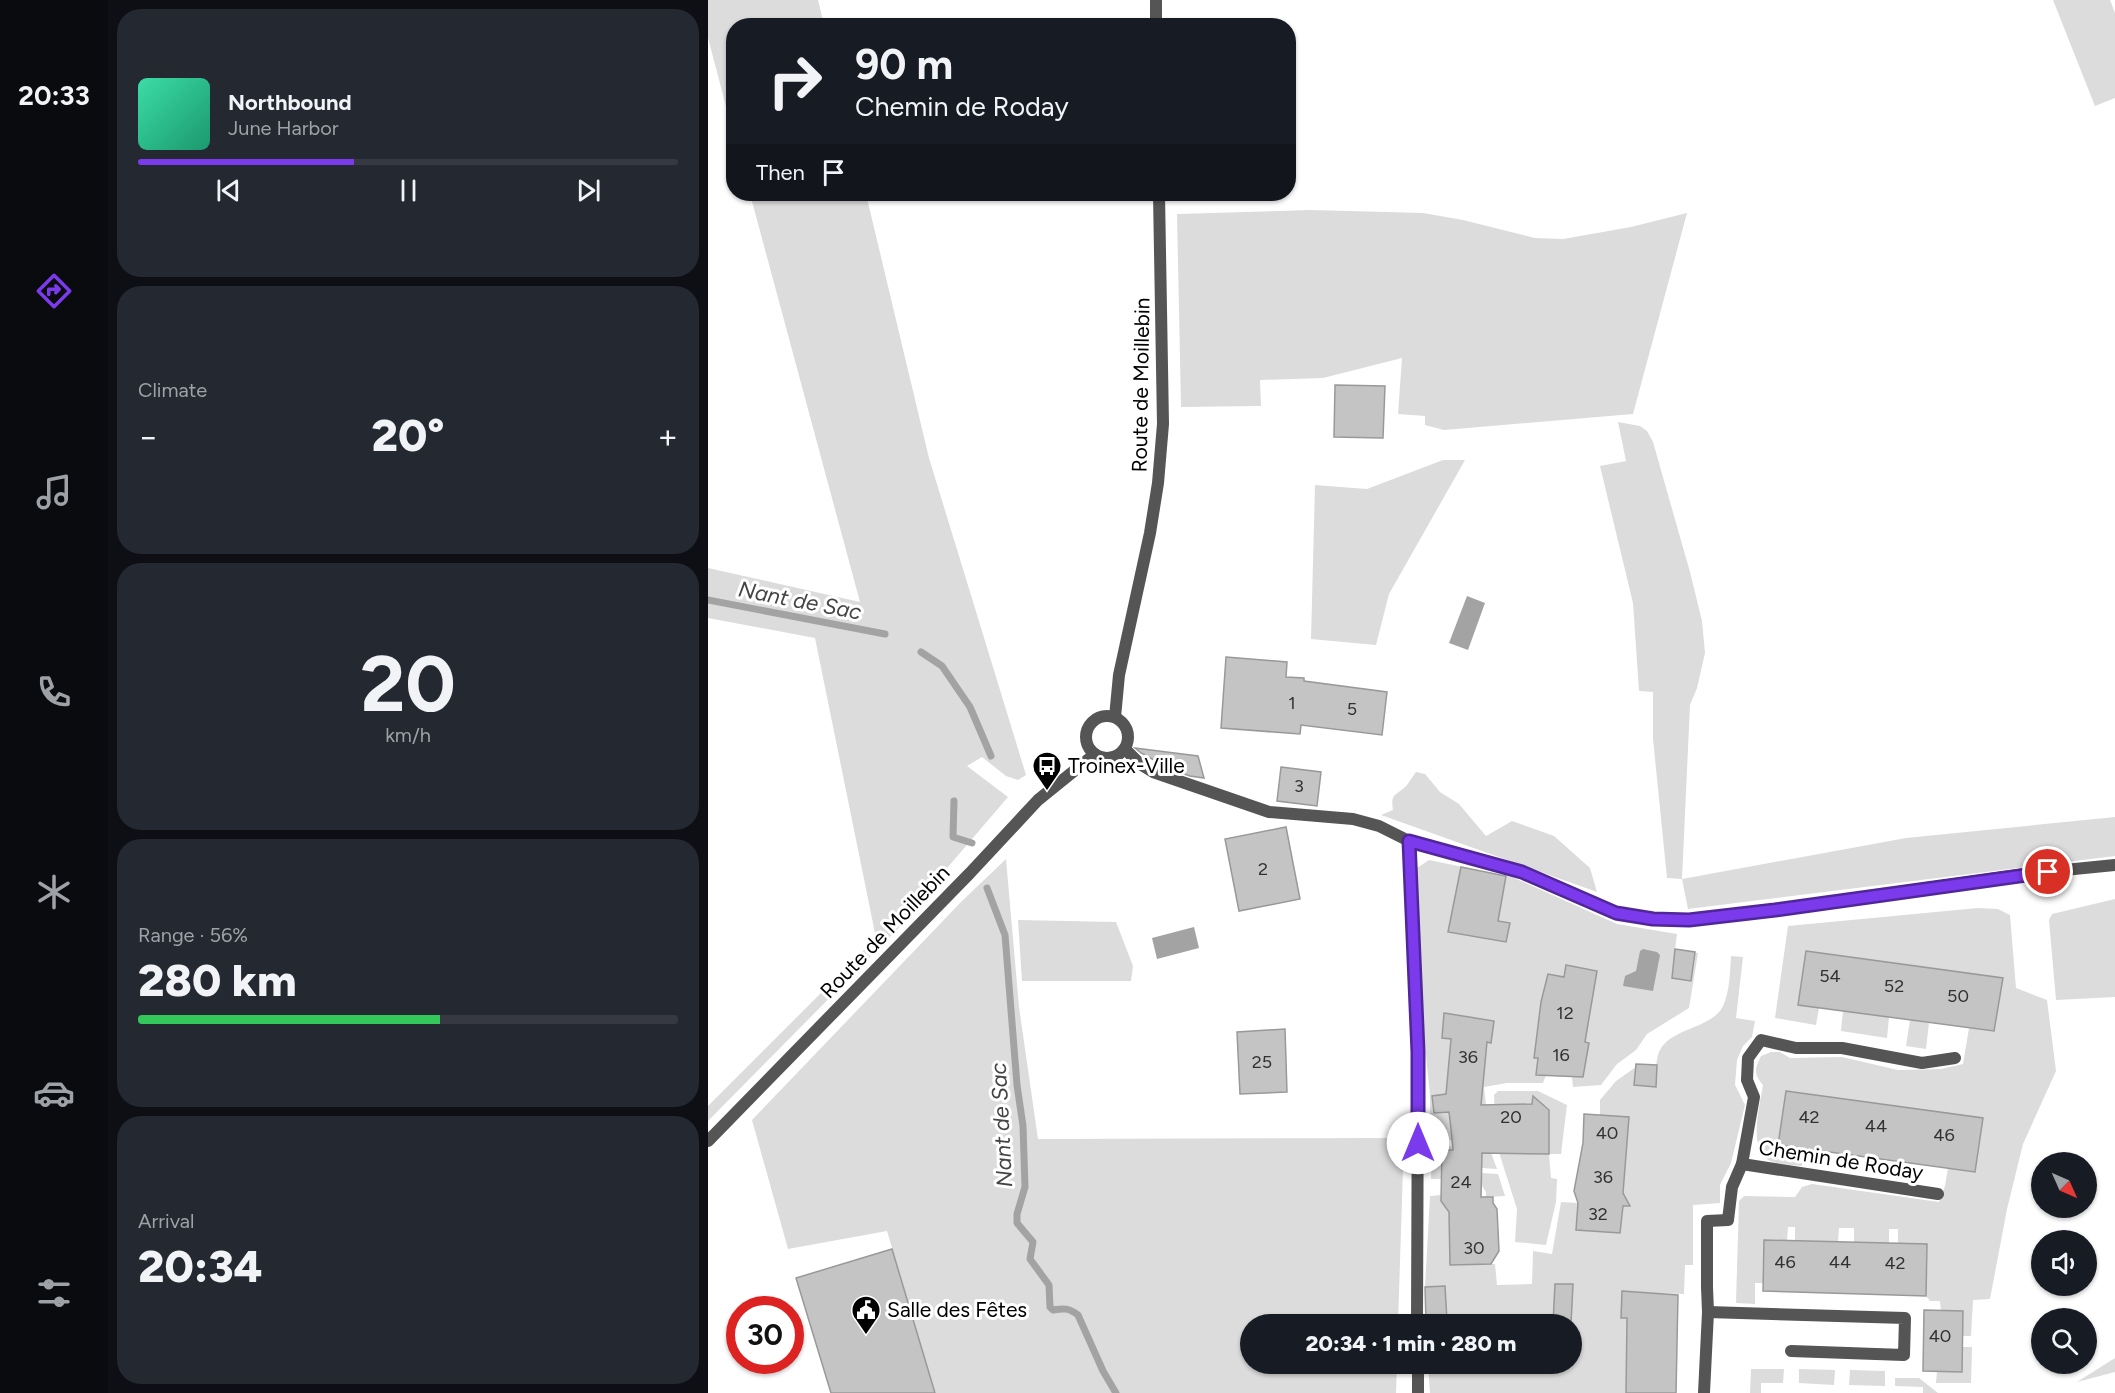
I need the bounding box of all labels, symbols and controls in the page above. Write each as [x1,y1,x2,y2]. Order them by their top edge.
text: 90 m [855,39,953,90]
icon: right [756,42,834,120]
text: 20:33 [18,79,90,112]
text: Northbound [228,89,352,116]
text: Chemin de Roday [855,90,1069,123]
text: June Harbor [228,116,339,140]
icon: arrive [817,156,850,189]
text: Then [756,159,805,186]
icon: previous [212,174,245,207]
icon: pause [392,174,425,207]
icon: next [572,174,605,207]
icon: directions [33,270,75,312]
street label: Route de Moillebin [1126,297,1155,473]
text: Climate [138,378,207,402]
text: 20° [371,408,445,462]
text: − [138,417,159,456]
text: + [657,417,678,456]
icon: music [33,471,75,513]
water label: Nant de Sac [736,575,864,626]
text: 20 [360,637,456,731]
icon: phone [33,671,75,713]
house number: 1 [1288,692,1296,714]
house number: 5 [1347,698,1357,720]
text: km/h [385,723,431,747]
bus stop icon: Troinex-Ville [1031,750,1063,792]
place label: Troinex-Ville [1068,753,1185,778]
house number: 3 [1294,775,1304,797]
pin [2022,846,2073,897]
icon: arrive [2031,855,2064,888]
house number: 2 [1258,858,1268,880]
street label: Route de Moillebin [815,860,954,1003]
icon: climate [33,871,75,913]
text: Range · 56% [138,923,248,947]
text: 280 km [138,953,297,1007]
house number: 54 [1819,965,1841,987]
house number: 52 [1884,975,1904,997]
house number: 50 [1947,985,1969,1007]
house number: 12 [1556,1002,1574,1024]
house number: 16 [1552,1044,1570,1066]
house number: 36 [1458,1046,1478,1068]
house number: 25 [1252,1051,1272,1073]
water label: Nant de Sac [985,1062,1018,1188]
icon: car [33,1072,75,1114]
house number: 20 [1500,1106,1522,1128]
house number: 42 [1798,1106,1820,1128]
position arrow [1386,1111,1450,1175]
house number: 44 [1865,1115,1887,1137]
house number: 40 [1596,1122,1618,1144]
house number: 46 [1933,1124,1955,1146]
street label: Chemin de Roday [1757,1134,1925,1185]
north arrow [2031,1152,2097,1218]
map controls [2031,1152,2097,1374]
house number: 36 [1593,1166,1613,1188]
house number: 24 [1450,1171,1472,1193]
house number: 32 [1588,1203,1608,1225]
text: Arrival [138,1209,194,1233]
button: sound [2031,1230,2097,1296]
house number: 30 [1463,1237,1485,1259]
text: 20:34 [138,1239,262,1293]
house number: 46 [1774,1251,1796,1273]
house number: 44 [1829,1251,1851,1273]
house number: 42 [1884,1252,1906,1274]
icon: filters [33,1272,75,1314]
public building icon: Salle des Fêtes [850,1294,882,1336]
speed limit sign: 30 [726,1296,804,1374]
place label: Salle des Fêtes [887,1297,1027,1322]
button: search [2031,1308,2097,1374]
house number: 40 [1929,1325,1951,1347]
text: 20:34 · 1 min · 280 m [1306,1330,1516,1357]

